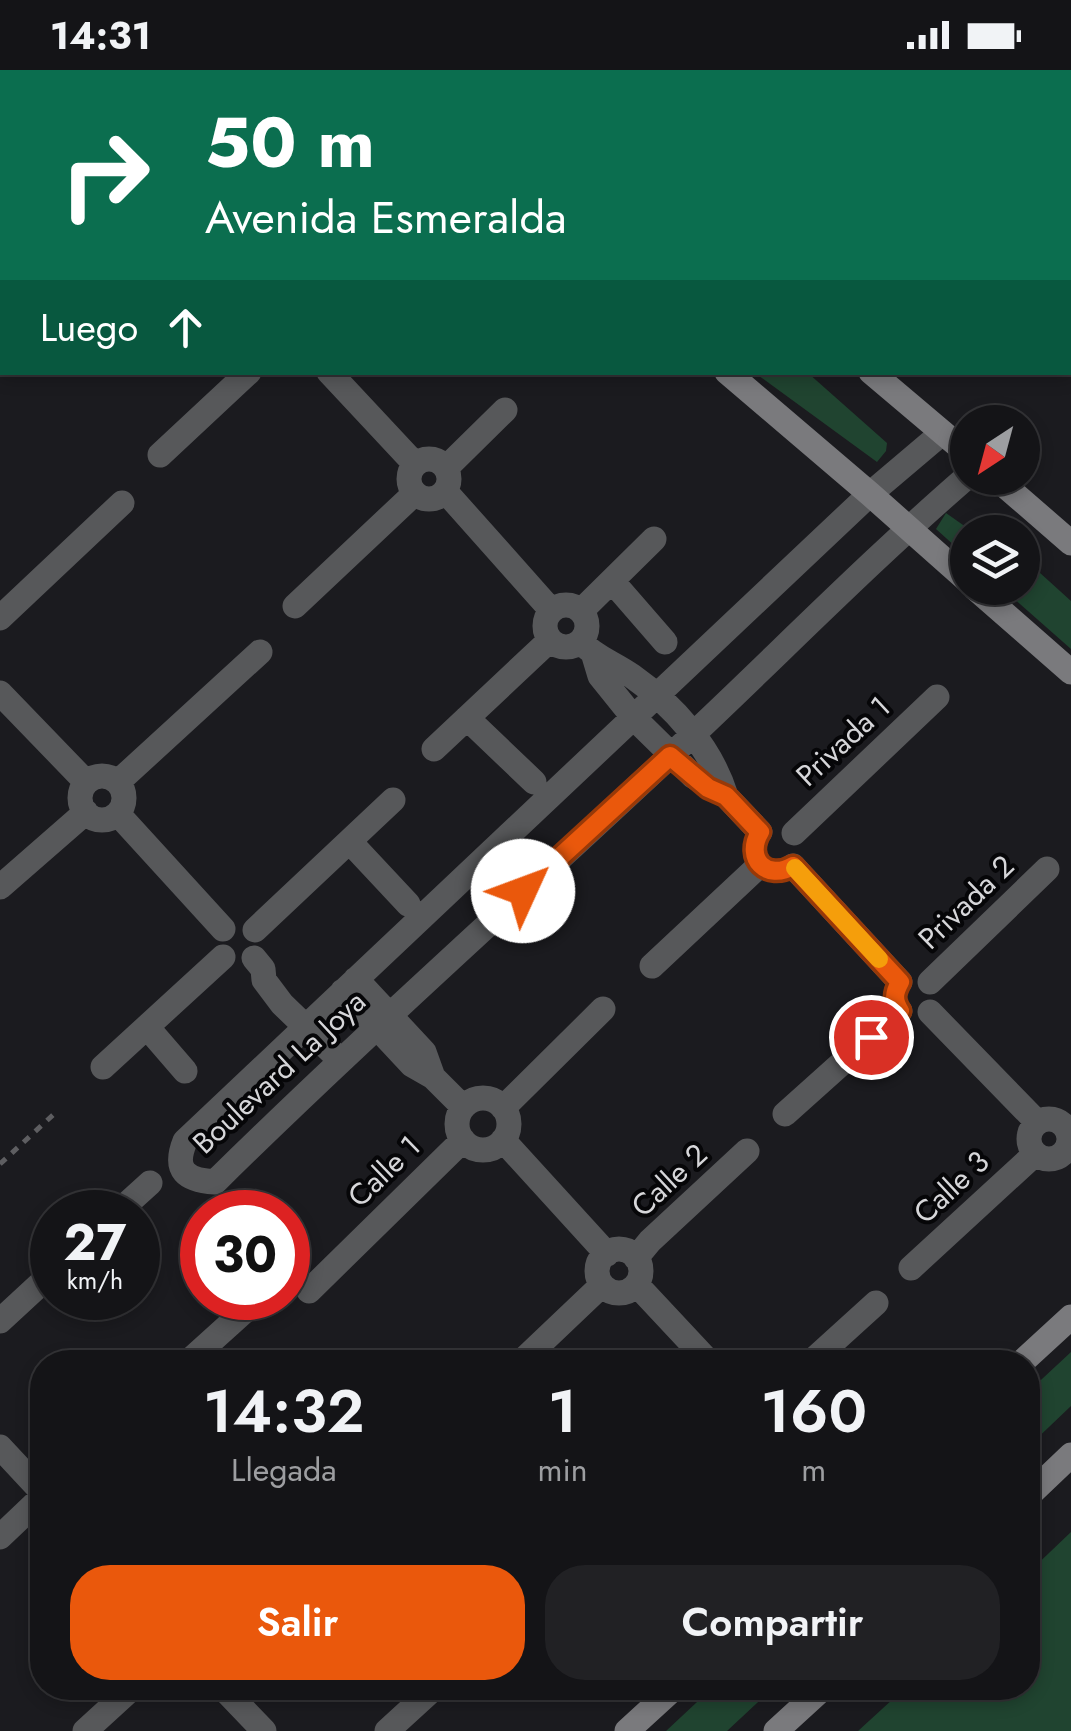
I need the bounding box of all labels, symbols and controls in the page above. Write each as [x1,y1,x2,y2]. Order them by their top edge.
text: 14:31 [50,8,151,63]
text: 50 m [205,92,375,193]
icon: right [40,110,170,240]
text: Avenida Esmeralda [205,185,567,250]
text: Luego [40,300,138,355]
icon: ahead [158,300,213,355]
north arrow [950,405,1040,495]
map controls [950,405,1040,605]
button: layers [950,515,1040,605]
street label: Privada 1 [786,686,900,796]
position arrow [471,839,575,943]
street label: Privada 2 [908,845,1024,959]
street label: Boulevard La Joya [183,980,375,1164]
pin [829,995,914,1080]
icon: arrive [844,1010,899,1065]
street label: Calle 1 [338,1125,430,1217]
street label: Calle 2 [621,1133,717,1227]
street label: Calle 3 [904,1141,998,1233]
speed limit sign: 30 [180,1190,310,1320]
text: 27 [64,1206,126,1279]
text: km/h [67,1262,123,1298]
text: 14:32 [203,1368,365,1455]
text: 1 [548,1368,577,1455]
text: 160 [761,1368,867,1455]
text: Llegada [231,1447,337,1493]
text: min [538,1447,588,1493]
text: m [801,1447,826,1493]
button: Salir [70,1565,525,1680]
button: Compartir [545,1565,1000,1680]

